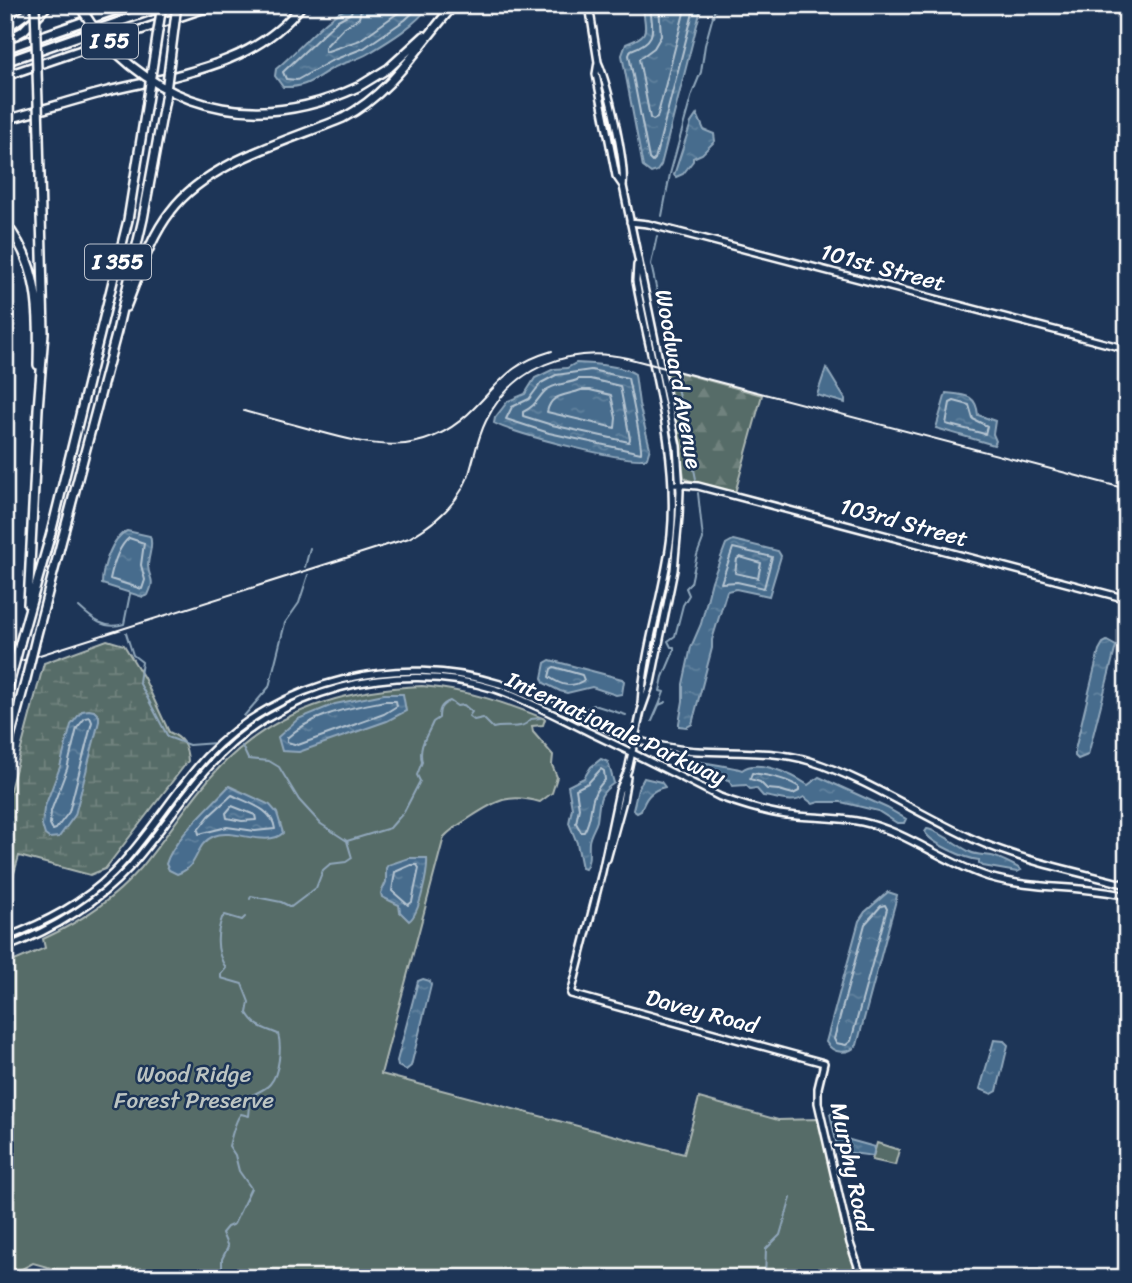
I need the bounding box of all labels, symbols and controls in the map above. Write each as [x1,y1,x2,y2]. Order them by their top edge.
road number: I 55 [82,23,138,58]
street label: 101st Street [816,231,950,304]
road number: I 355 [85,244,151,280]
street label: Woodward Avenue [643,286,714,472]
street label: 103rd Street [835,486,973,559]
street label: Internationale Parkway [498,659,733,798]
street label: Davey Road [641,977,764,1047]
park label: Wood Ridge Forest Preserve [114,1054,274,1121]
street label: Murphy Road [818,1098,886,1238]

